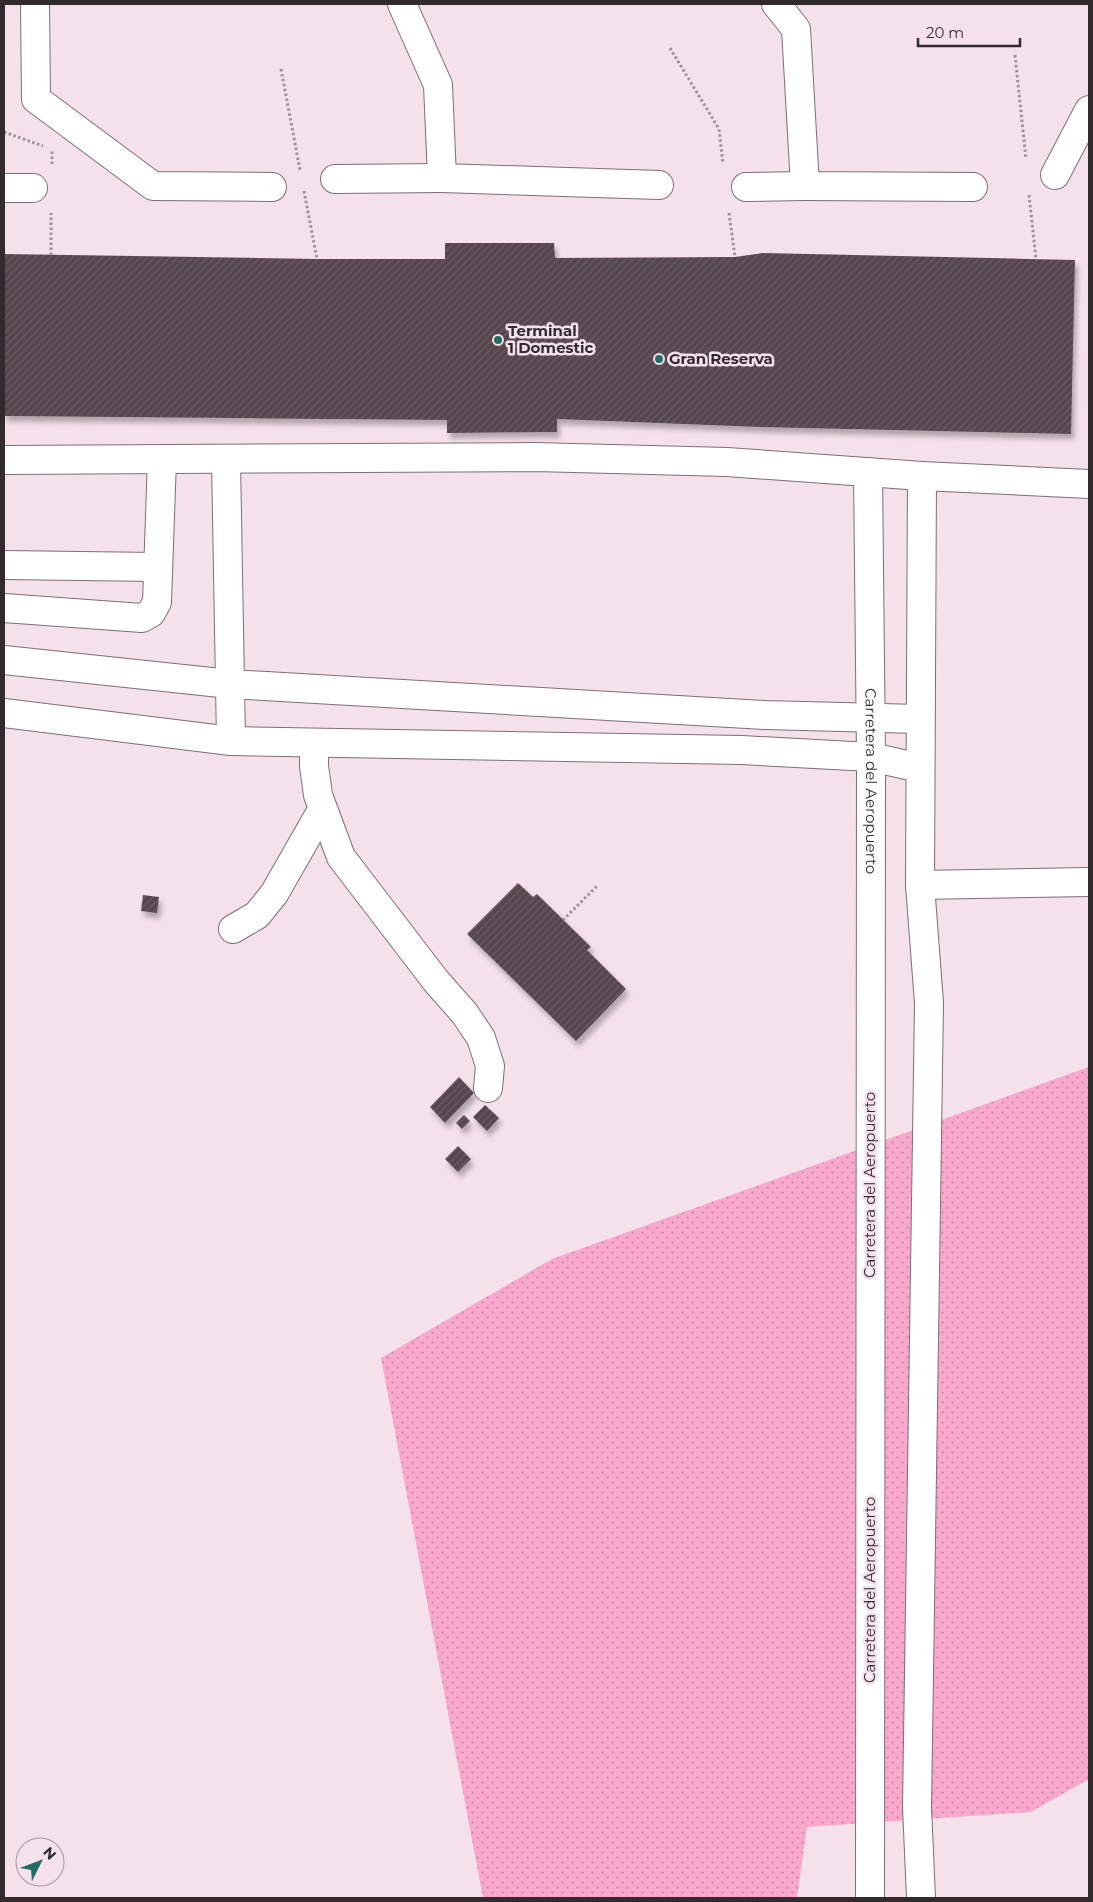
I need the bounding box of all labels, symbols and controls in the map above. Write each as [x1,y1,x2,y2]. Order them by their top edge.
scale bar [918,15,1020,47]
text: 20 m [926,23,964,42]
place label: Terminal 1 Domestic [508,321,594,357]
marker: Terminal 1 Domestic [492,334,504,346]
place label: Gran Reserva [669,349,773,368]
marker: Gran Reserva [653,353,665,365]
street label: Carretera del Aeropuerto [861,688,881,874]
street label: Carretera del Aeropuerto [860,1092,879,1278]
street label: Carretera del Aeropuerto [860,1497,879,1683]
north arrow [15,1837,65,1887]
text: N [39,1843,60,1864]

